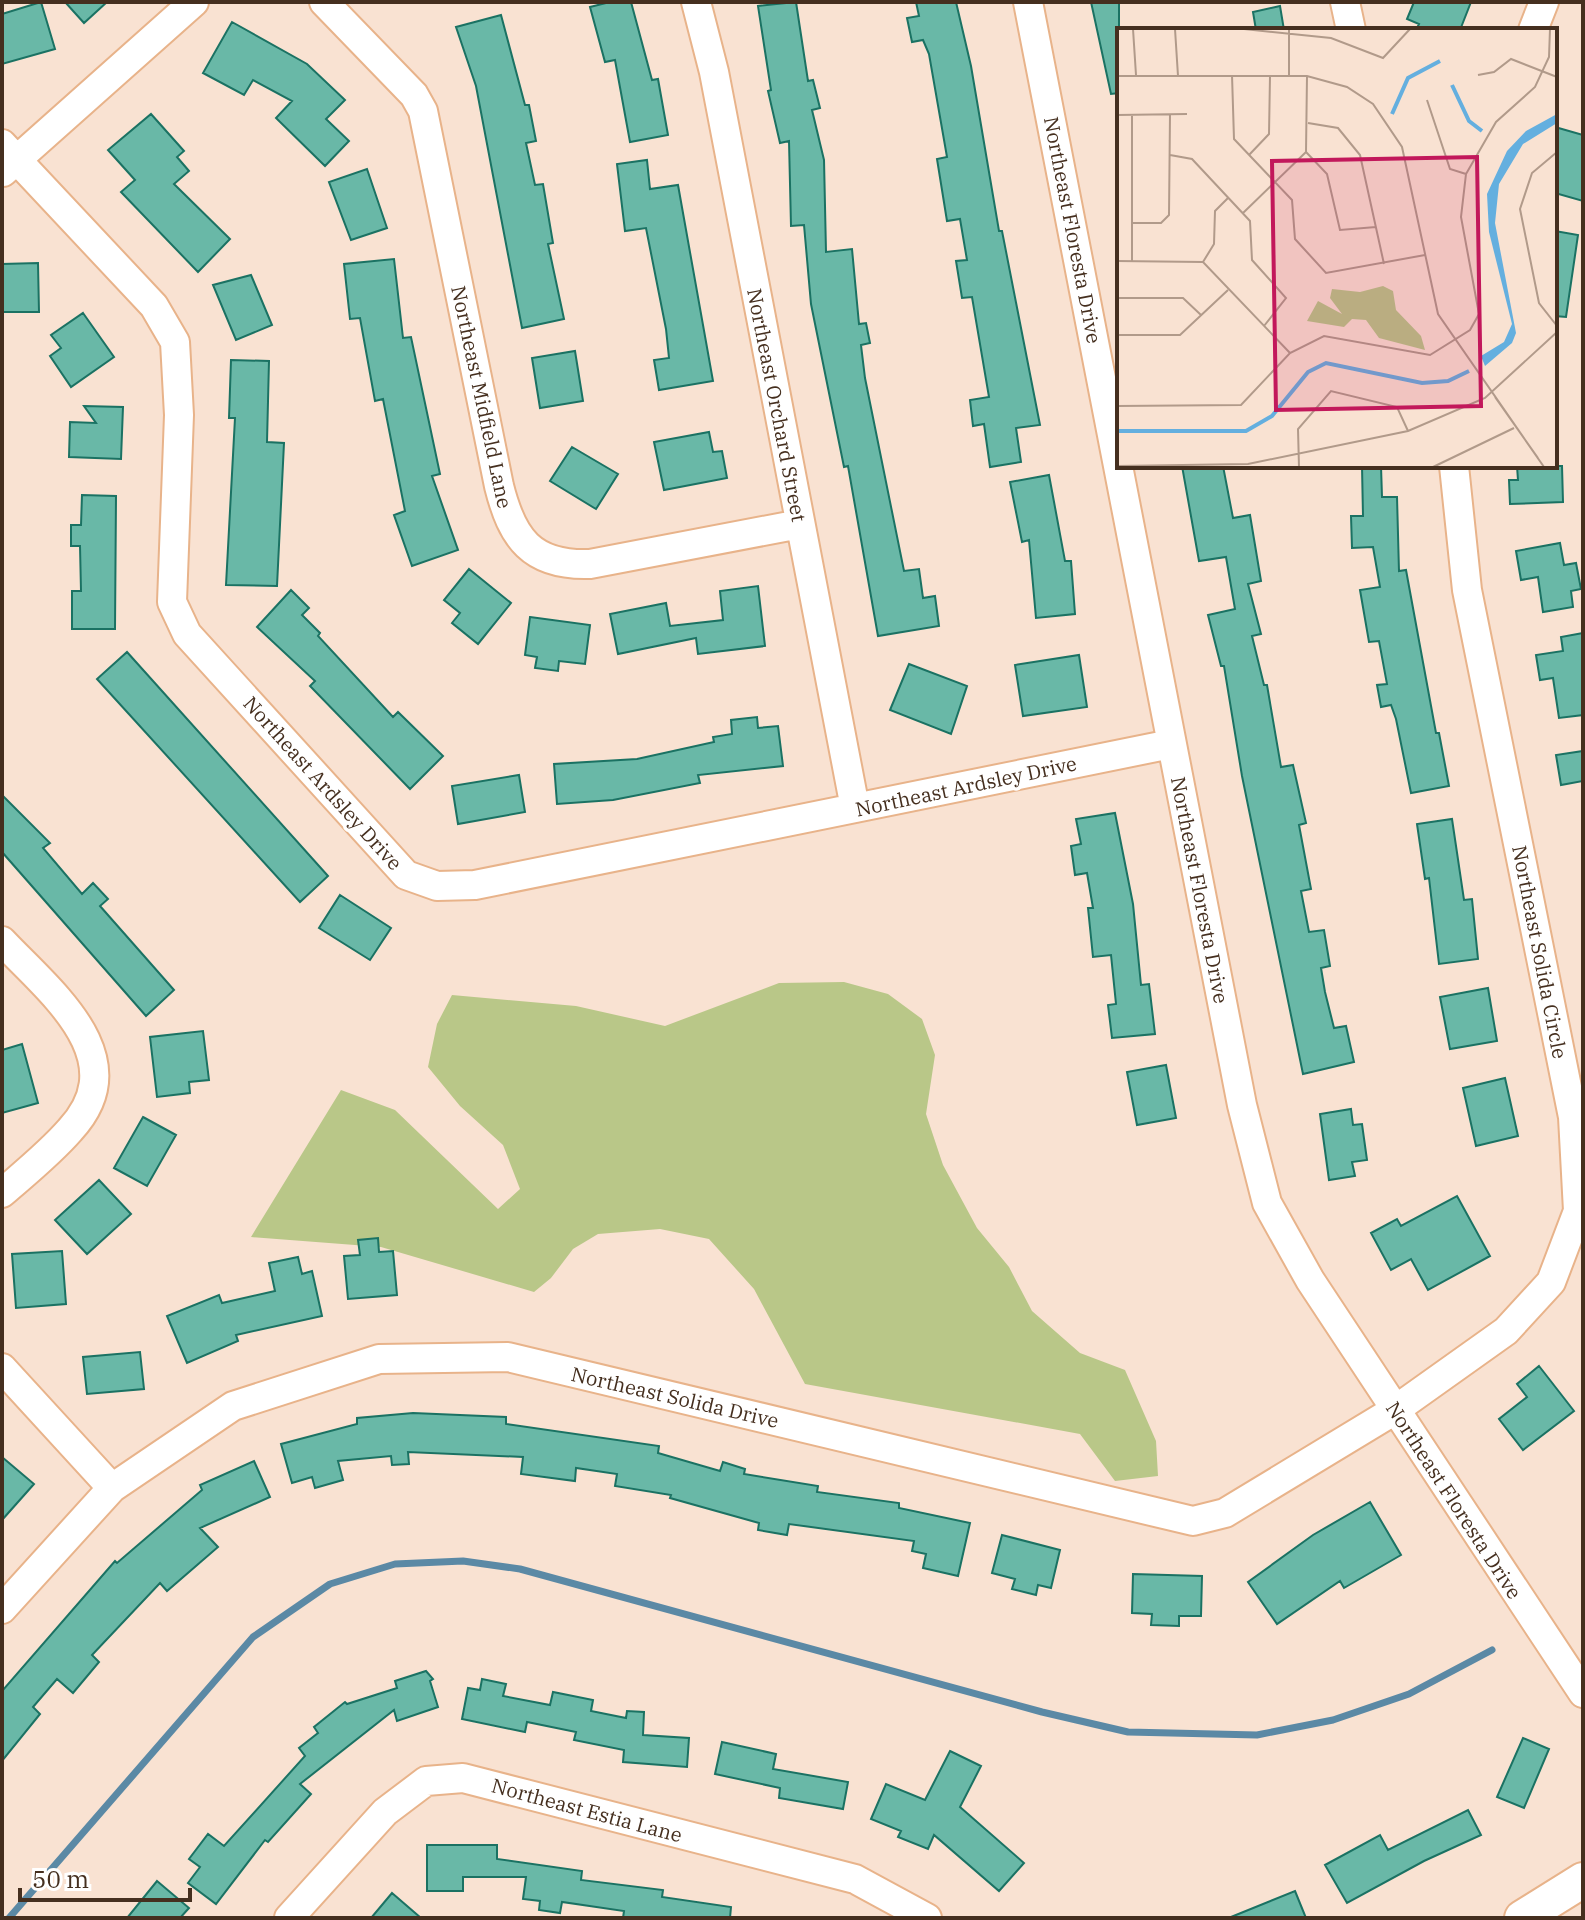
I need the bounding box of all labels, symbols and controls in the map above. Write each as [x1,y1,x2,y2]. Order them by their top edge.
inset map [1117,28,1557,468]
street label: Northeast Floresta Drive [1038,114,1108,346]
street label: Northeast Midfield Lane [445,283,519,511]
street label: Northeast Orchard Street [741,286,813,524]
street label: Northeast Ardsley Drive [238,690,408,876]
street label: Northeast Ardsley Drive [853,749,1079,823]
street label: Northeast Floresta Drive [1165,774,1235,1006]
street label: Northeast Solida Circle [1506,843,1574,1061]
street label: Northeast Solida Drive [569,1360,781,1434]
street label: Northeast Floresta Drive [1380,1396,1528,1604]
street label: Northeast Estia Lane [489,1772,685,1848]
scale bar [20,1852,190,1902]
text: 50 m [32,1863,89,1895]

